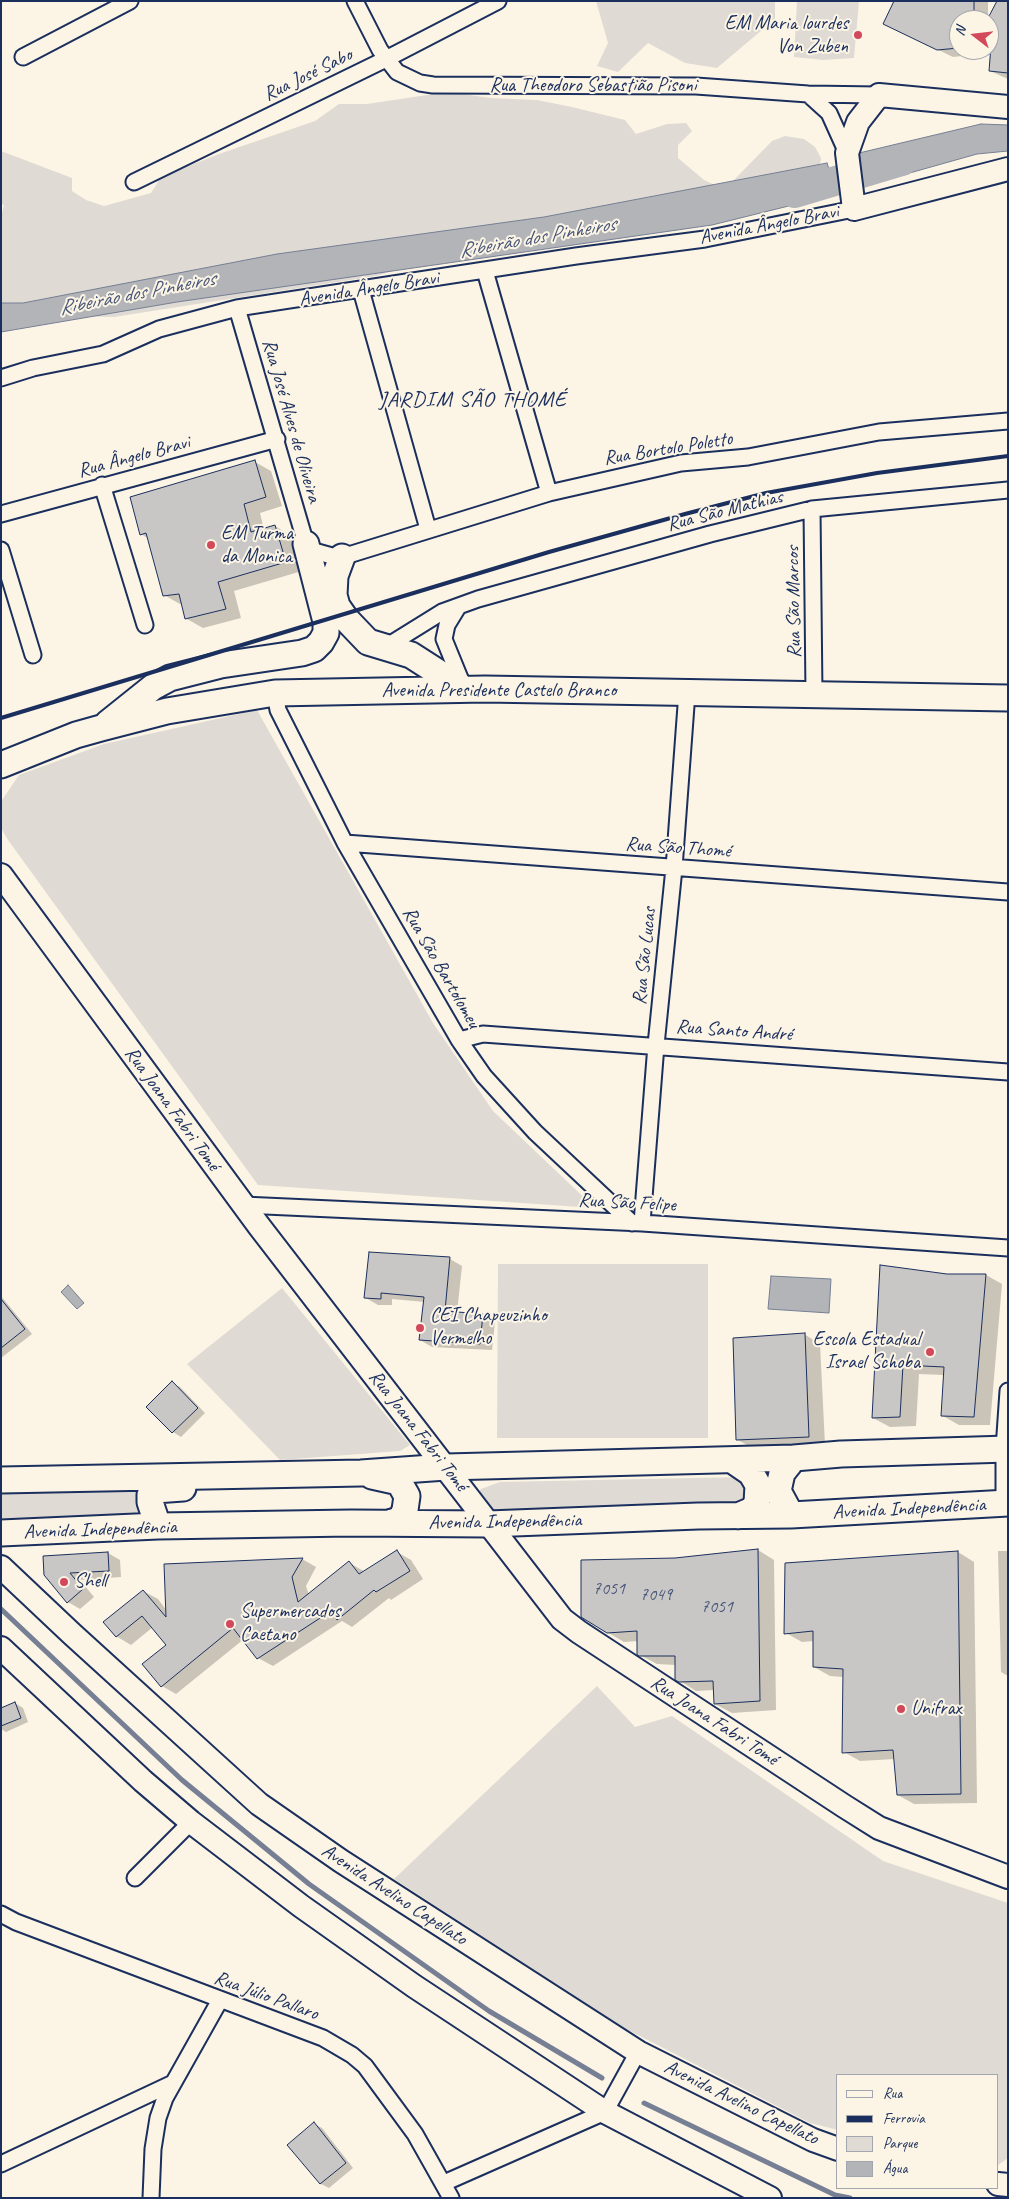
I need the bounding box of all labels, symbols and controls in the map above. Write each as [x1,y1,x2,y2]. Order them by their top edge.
north arrow [949,10,999,60]
place label: EM Maria lourdes Von Zuben [725,12,848,59]
text: N [951,24,969,38]
marker: EM Maria lourdes Von Zuben [852,29,864,41]
street label: Rua José Sabo [260,43,356,107]
street label: Rua Theodoro Sebastião Pisoni [489,74,697,98]
street label: Avenida Ângelo Bravi [697,200,841,250]
water label: Ribeirão dos Pinheiros [457,212,617,264]
street label: Avenida Ângelo Bravi [297,266,441,312]
water label: Ribeirão dos Pinheiros [57,267,217,321]
street label: Rua José Alves de Oliveira [256,336,326,506]
district label: JARDIM SÃO THOMÉ [378,387,568,413]
street label: Rua Bortolo Poletto [602,427,734,471]
street label: Rua Ângelo Bravi [75,431,193,483]
street label: Rua São Mathias [665,485,785,537]
place label: EM Turma da Monica [221,522,293,569]
marker: EM Turma da Monica [205,539,217,551]
street label: Rua São Marcos [781,546,807,658]
street label: Avenida Presidente Castelo Branco [382,679,616,703]
street label: Rua São Thomé [625,832,731,864]
street label: Rua São Bartolomeu [397,903,485,1033]
street label: Rua São Lucas [628,906,662,1006]
street label: Rua Santo André [675,1015,793,1047]
street label: Rua Joana Fabri Tomé [119,1042,225,1176]
street label: Rua São Felipe [578,1188,676,1218]
place label: CEI Chapeuzinho Vermelho [430,1304,547,1351]
marker: CEI Chapeuzinho Vermelho [414,1322,426,1334]
place label: Escola Estadual Israel Schoba [813,1328,920,1375]
marker: Escola Estadual Israel Schoba [924,1346,936,1358]
street label: Rua Joana Fabri Tomé [363,1366,473,1496]
street label: Avenida Independência [832,1493,986,1525]
street label: Avenida Independência [428,1509,582,1535]
street label: Avenida Independência [23,1515,177,1545]
place label: Shell [74,1570,107,1594]
marker: Shell [58,1576,70,1588]
house number: 7051 [593,1578,625,1600]
house number: 7049 [640,1584,672,1606]
house number: 7051 [701,1596,733,1618]
place label: Supermercados Caetano [240,1600,340,1647]
marker: Supermercados Caetano [224,1618,236,1630]
street label: Rua Joana Fabri Tomé [646,1671,782,1771]
place label: Unifrax [911,1697,961,1721]
marker: Unifrax [895,1703,907,1715]
street label: Avenida Avelino Capellato [317,1839,471,1951]
street label: Rua Júlio Pallaro [211,1966,321,2026]
street label: Avenida Avelino Capellato [660,2055,822,2151]
legend [836,2074,999,2189]
text: Rua [883,2084,902,2103]
text: Ferrovia [883,2109,925,2128]
text: Parque [883,2134,917,2153]
text: Água [883,2159,907,2178]

